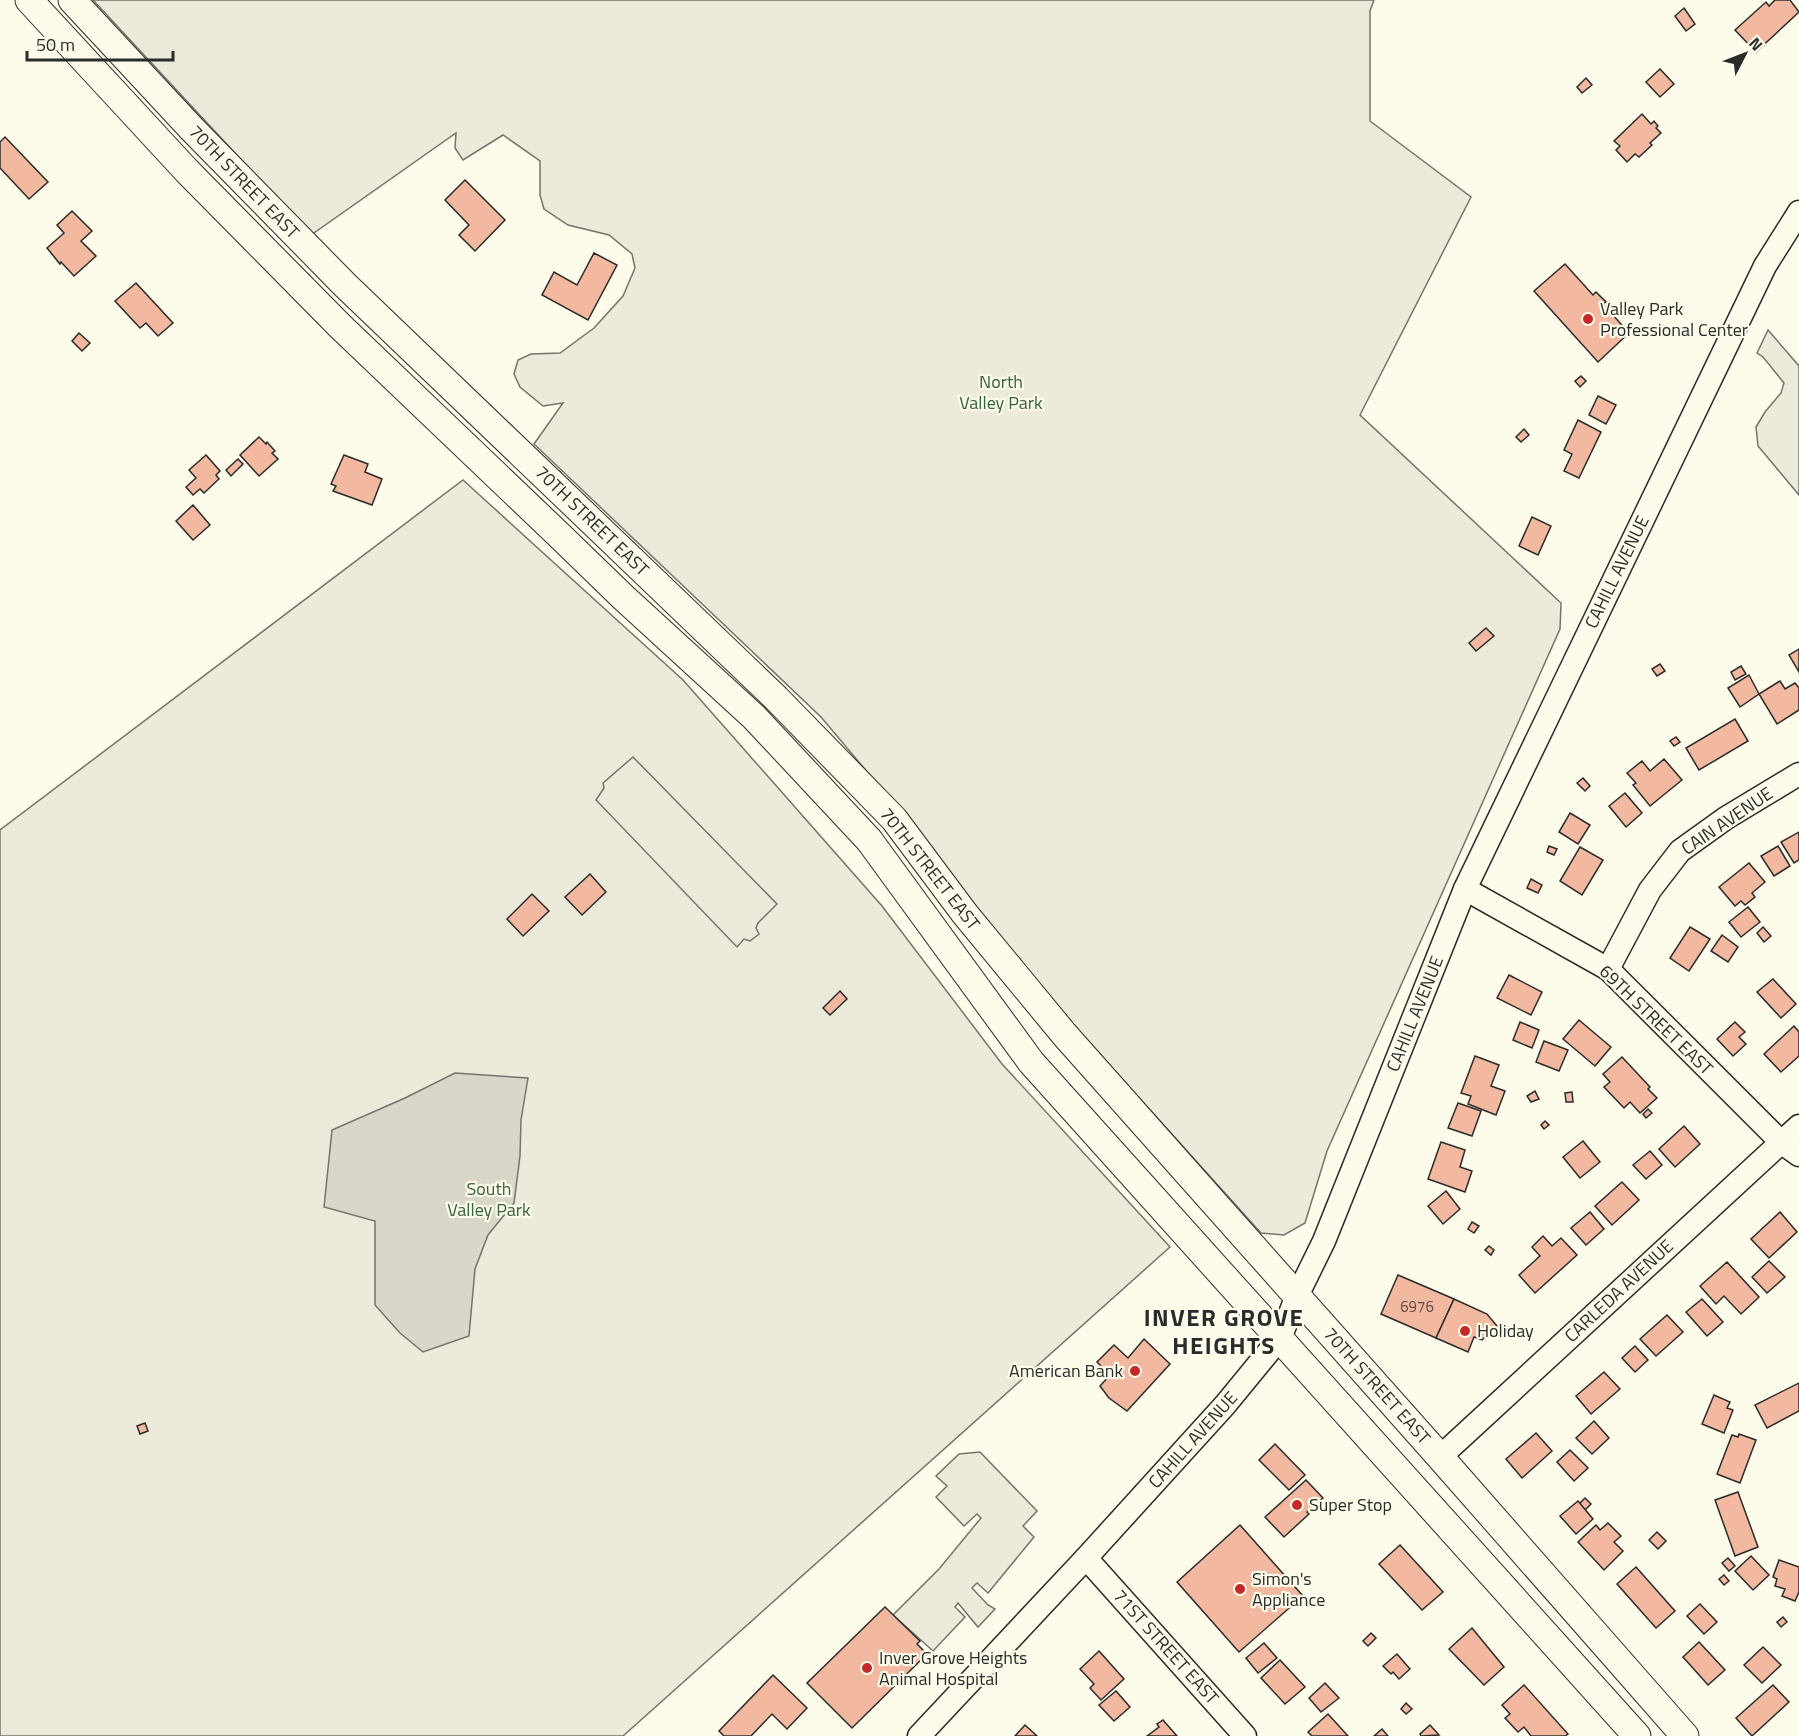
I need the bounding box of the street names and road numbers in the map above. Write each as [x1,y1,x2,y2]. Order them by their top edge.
street label: 70TH STREET EAST [183,119,306,245]
street label: 70TH STREET EAST [529,459,656,583]
street label: CAHILL AVENUE [1578,511,1656,633]
street label: CAIN AVENUE [1675,780,1778,861]
street label: 70TH STREET EAST [874,802,987,936]
street label: CAHILL AVENUE [1379,952,1450,1076]
street label: 69TH STREET EAST [1593,958,1720,1082]
street label: CARLEDA AVENUE [1558,1233,1679,1348]
street label: 70TH STREET EAST [1317,1321,1438,1451]
street label: CAHILL AVENUE [1142,1385,1244,1494]
street label: 71ST STREET EAST [1107,1583,1226,1711]

